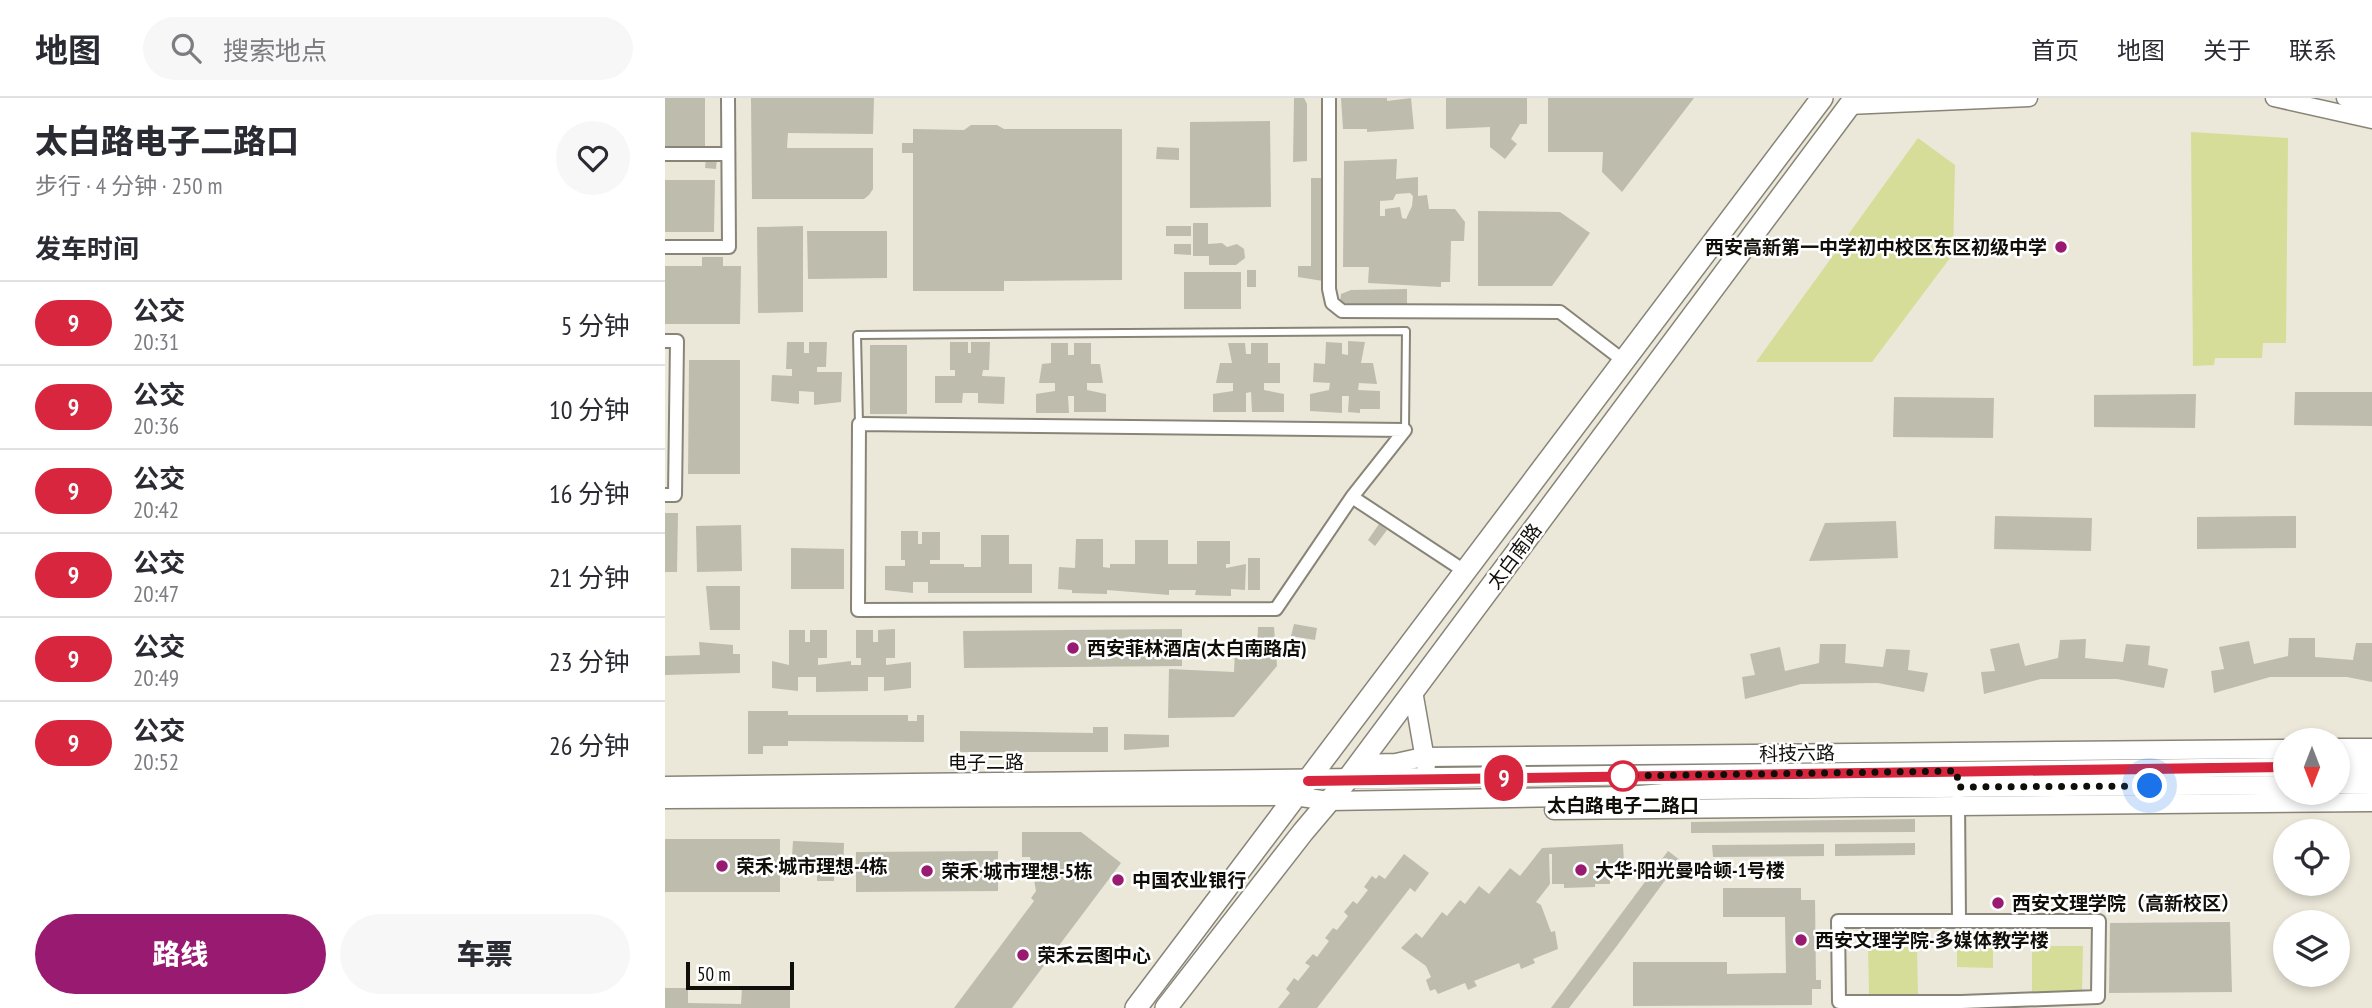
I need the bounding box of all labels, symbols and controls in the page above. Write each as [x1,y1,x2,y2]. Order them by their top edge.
search box [143,17,633,80]
text: 地图 [35,28,101,71]
icon: search [167,29,205,67]
text: 搜索地点 [223,34,327,67]
text: 首页 [2031,35,2079,66]
text: 地图 [2117,35,2165,66]
text: 关于 [2203,35,2251,66]
text: 联系 [2289,35,2337,66]
text: 太白路电子二路口 [35,119,299,162]
button: heart [556,121,630,195]
text: 步行 · 4 分钟 · 250 m [35,171,222,200]
text: 发车时间 [35,232,139,265]
place label: 西安高新第一中学初中校区东区初级中学 [1705,235,2047,259]
marker: 西安高新第一中学初中校区东区初级中学 [2053,239,2069,255]
text: 公交 [133,294,185,327]
text: 9 [68,307,79,338]
text: 5 分钟 [561,309,630,342]
text: 20:31 [133,327,179,356]
text: 公交 [133,378,185,411]
text: 9 [68,391,79,422]
text: 10 分钟 [549,393,630,426]
text: 20:36 [133,411,179,440]
text: 公交 [133,462,185,495]
text: 9 [68,475,79,506]
text: 16 分钟 [549,477,630,510]
text: 20:42 [133,495,179,524]
street label: 太白南路 [1482,518,1546,594]
text: 公交 [133,546,185,579]
text: 9 [68,559,79,590]
text: 21 分钟 [549,561,630,594]
text: 20:47 [133,579,179,608]
text: 公交 [133,630,185,663]
place label: 西安菲林酒店(太白南路店) [1087,636,1307,660]
marker: 西安菲林酒店(太白南路店) [1065,640,1081,656]
text: 9 [68,643,79,674]
text: 23 分钟 [549,645,630,678]
text: 20:49 [133,663,179,692]
text: 公交 [133,714,185,747]
text: 9 [68,727,79,758]
north arrow [2273,728,2350,805]
map controls [2273,728,2350,987]
text: 26 分钟 [549,729,630,762]
street label: 科技六路 [1759,740,1835,766]
text: 20:52 [133,747,179,776]
street label: 电子二路 [948,750,1024,774]
line badge: 9 [1481,755,1527,801]
marker: 太白路电子二路口 [1608,761,1638,791]
text: 9 [1498,762,1510,793]
your location [2132,768,2167,803]
place label: 太白路电子二路口 [1547,793,1699,817]
button: locate [2273,819,2350,896]
place label: 荣禾·城市理想-4栋 [736,854,888,878]
marker: 荣禾·城市理想-4栋 [714,858,730,874]
place label: 大华·阳光曼哈顿-1号楼 [1595,858,1785,882]
place label: 荣禾·城市理想-5栋 [941,859,1093,883]
marker: 大华·阳光曼哈顿-1号楼 [1573,862,1589,878]
marker: 荣禾·城市理想-5栋 [919,863,935,879]
place label: 中国农业银行 [1132,868,1246,892]
marker: 中国农业银行 [1110,872,1126,888]
place label: 西安文理学院（高新校区） [2012,891,2240,915]
marker: 西安文理学院（高新校区） [1990,895,2006,911]
button: layers [2273,910,2350,987]
button: 路线 [35,914,326,994]
button: 车票 [340,914,630,994]
place label: 西安文理学院-多媒体教学楼 [1815,928,2049,952]
marker: 西安文理学院-多媒体教学楼 [1793,932,1809,948]
place label: 荣禾云图中心 [1037,943,1151,967]
marker: 荣禾云图中心 [1015,947,1031,963]
scale bar [686,959,795,991]
text: 50 m [697,962,731,986]

